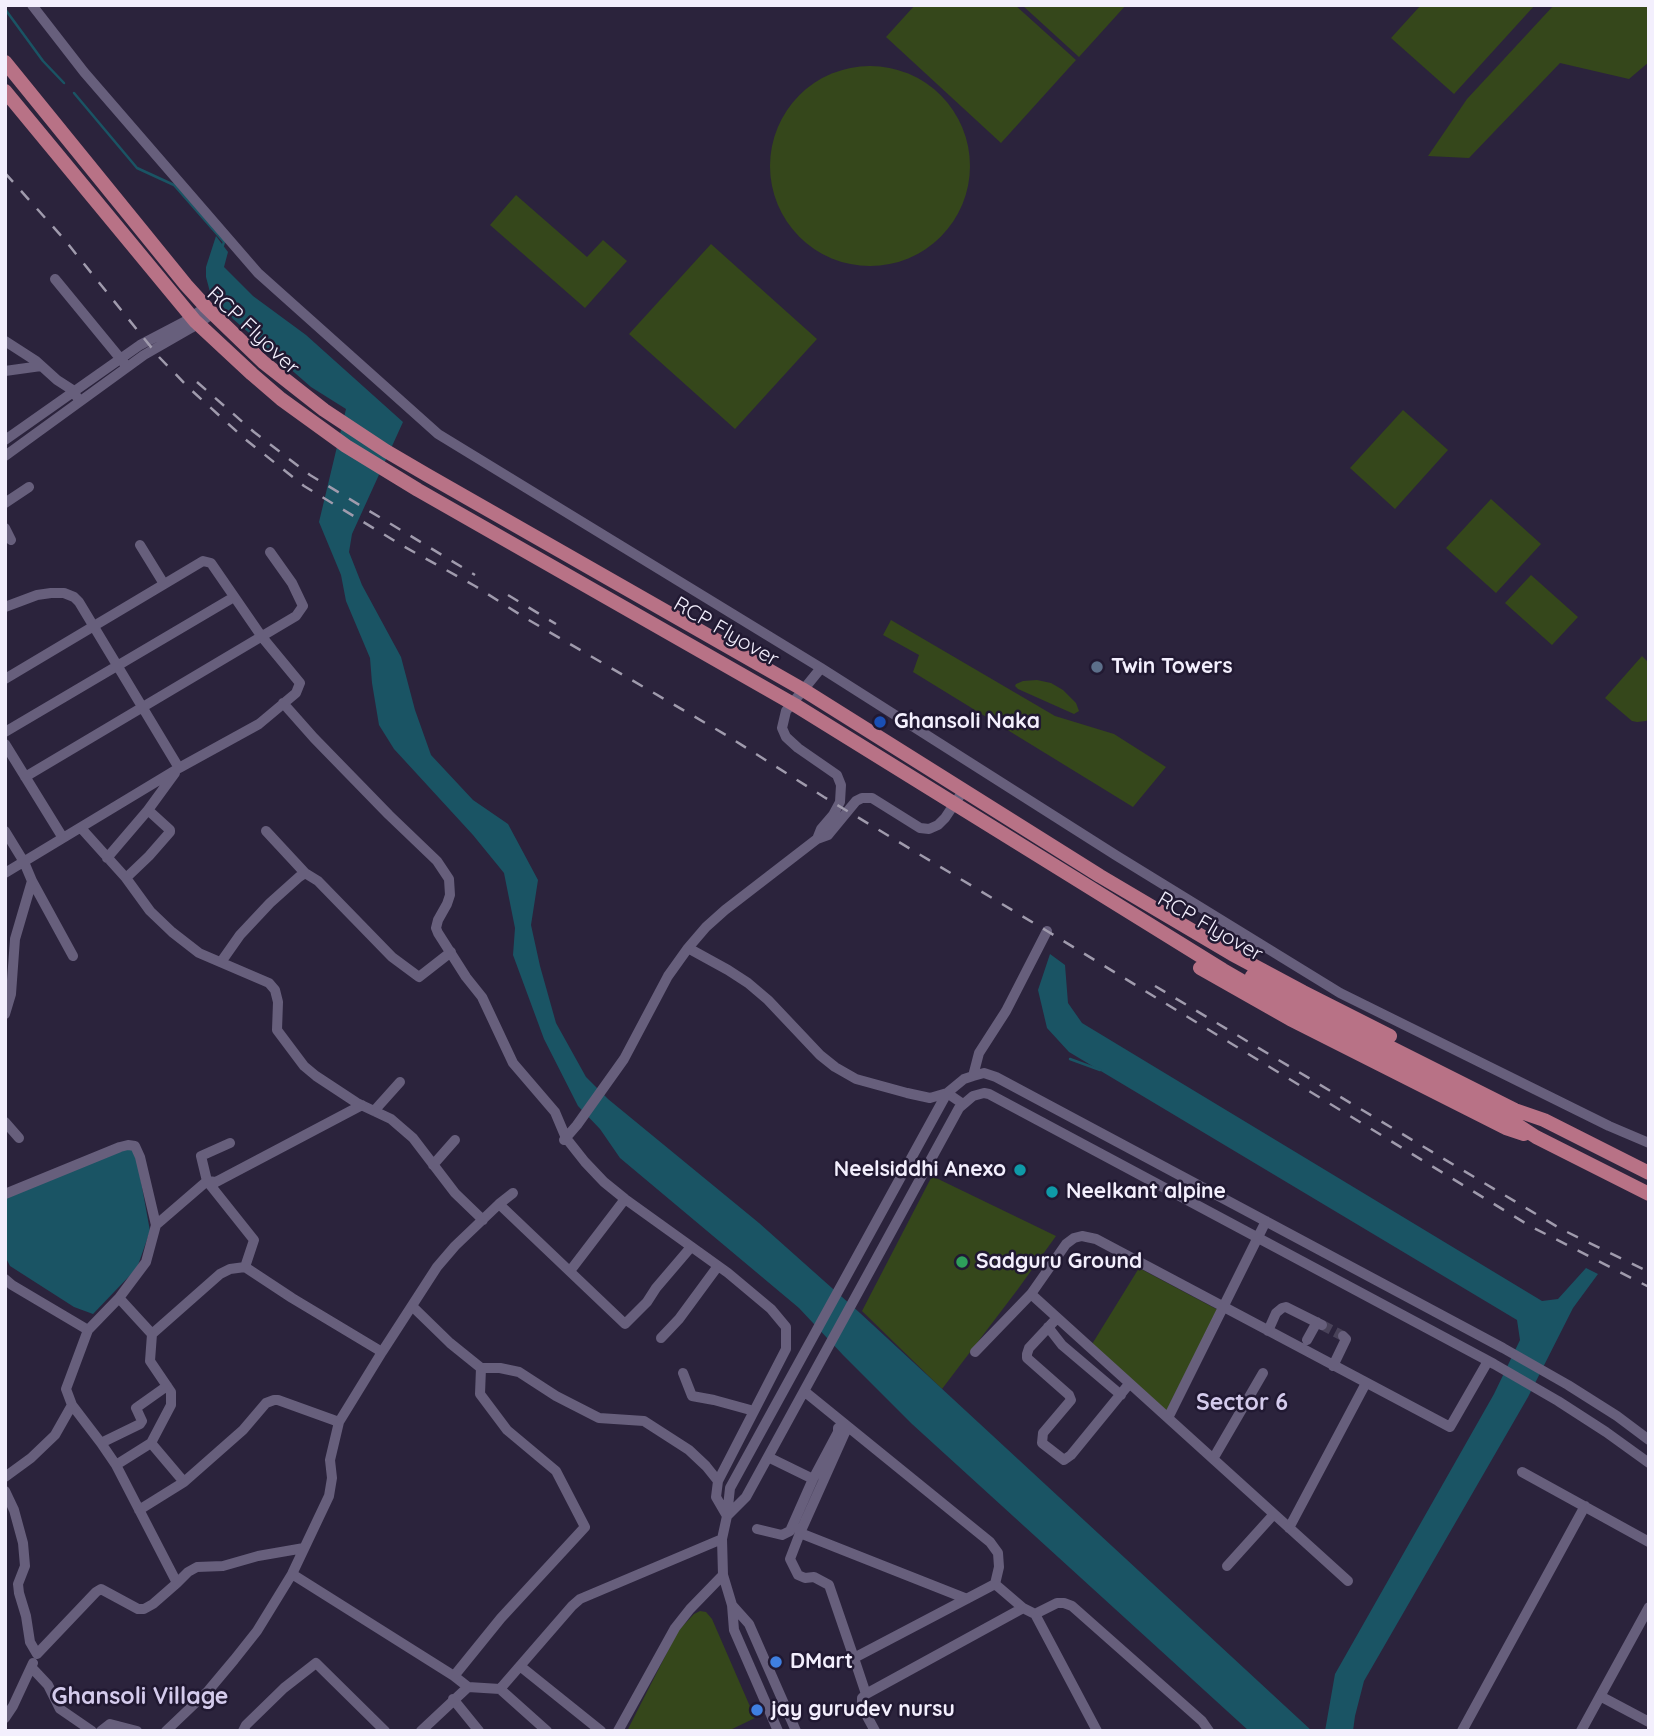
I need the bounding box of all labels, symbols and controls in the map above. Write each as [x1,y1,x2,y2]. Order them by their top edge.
street label: RCP Flyover [201,282,305,380]
street label: RCP Flyover [669,592,783,672]
place label: Twin Towers [1111,654,1233,680]
marker: Twin Towers [1089,659,1105,675]
place label: Ghansoli Naka [894,709,1040,735]
marker: Ghansoli Naka [872,714,888,730]
street label: RCP Flyover [1153,887,1267,967]
place label: Neelsiddhi Anexo [834,1157,1006,1183]
marker: Neelsiddhi Anexo [1012,1162,1028,1178]
place label: Neelkant alpine [1066,1179,1226,1205]
marker: Neelkant alpine [1044,1184,1060,1200]
place label: Sadguru Ground [976,1249,1142,1275]
marker: Sadguru Ground [954,1254,970,1270]
district label: Sector 6 [1196,1389,1288,1417]
place label: DMart [790,1649,853,1675]
marker: DMart [768,1654,784,1670]
district label: Ghansoli Village [52,1683,228,1711]
place label: jay gurudev nursu [771,1697,955,1723]
marker: jay gurudev nursu [749,1702,765,1718]

